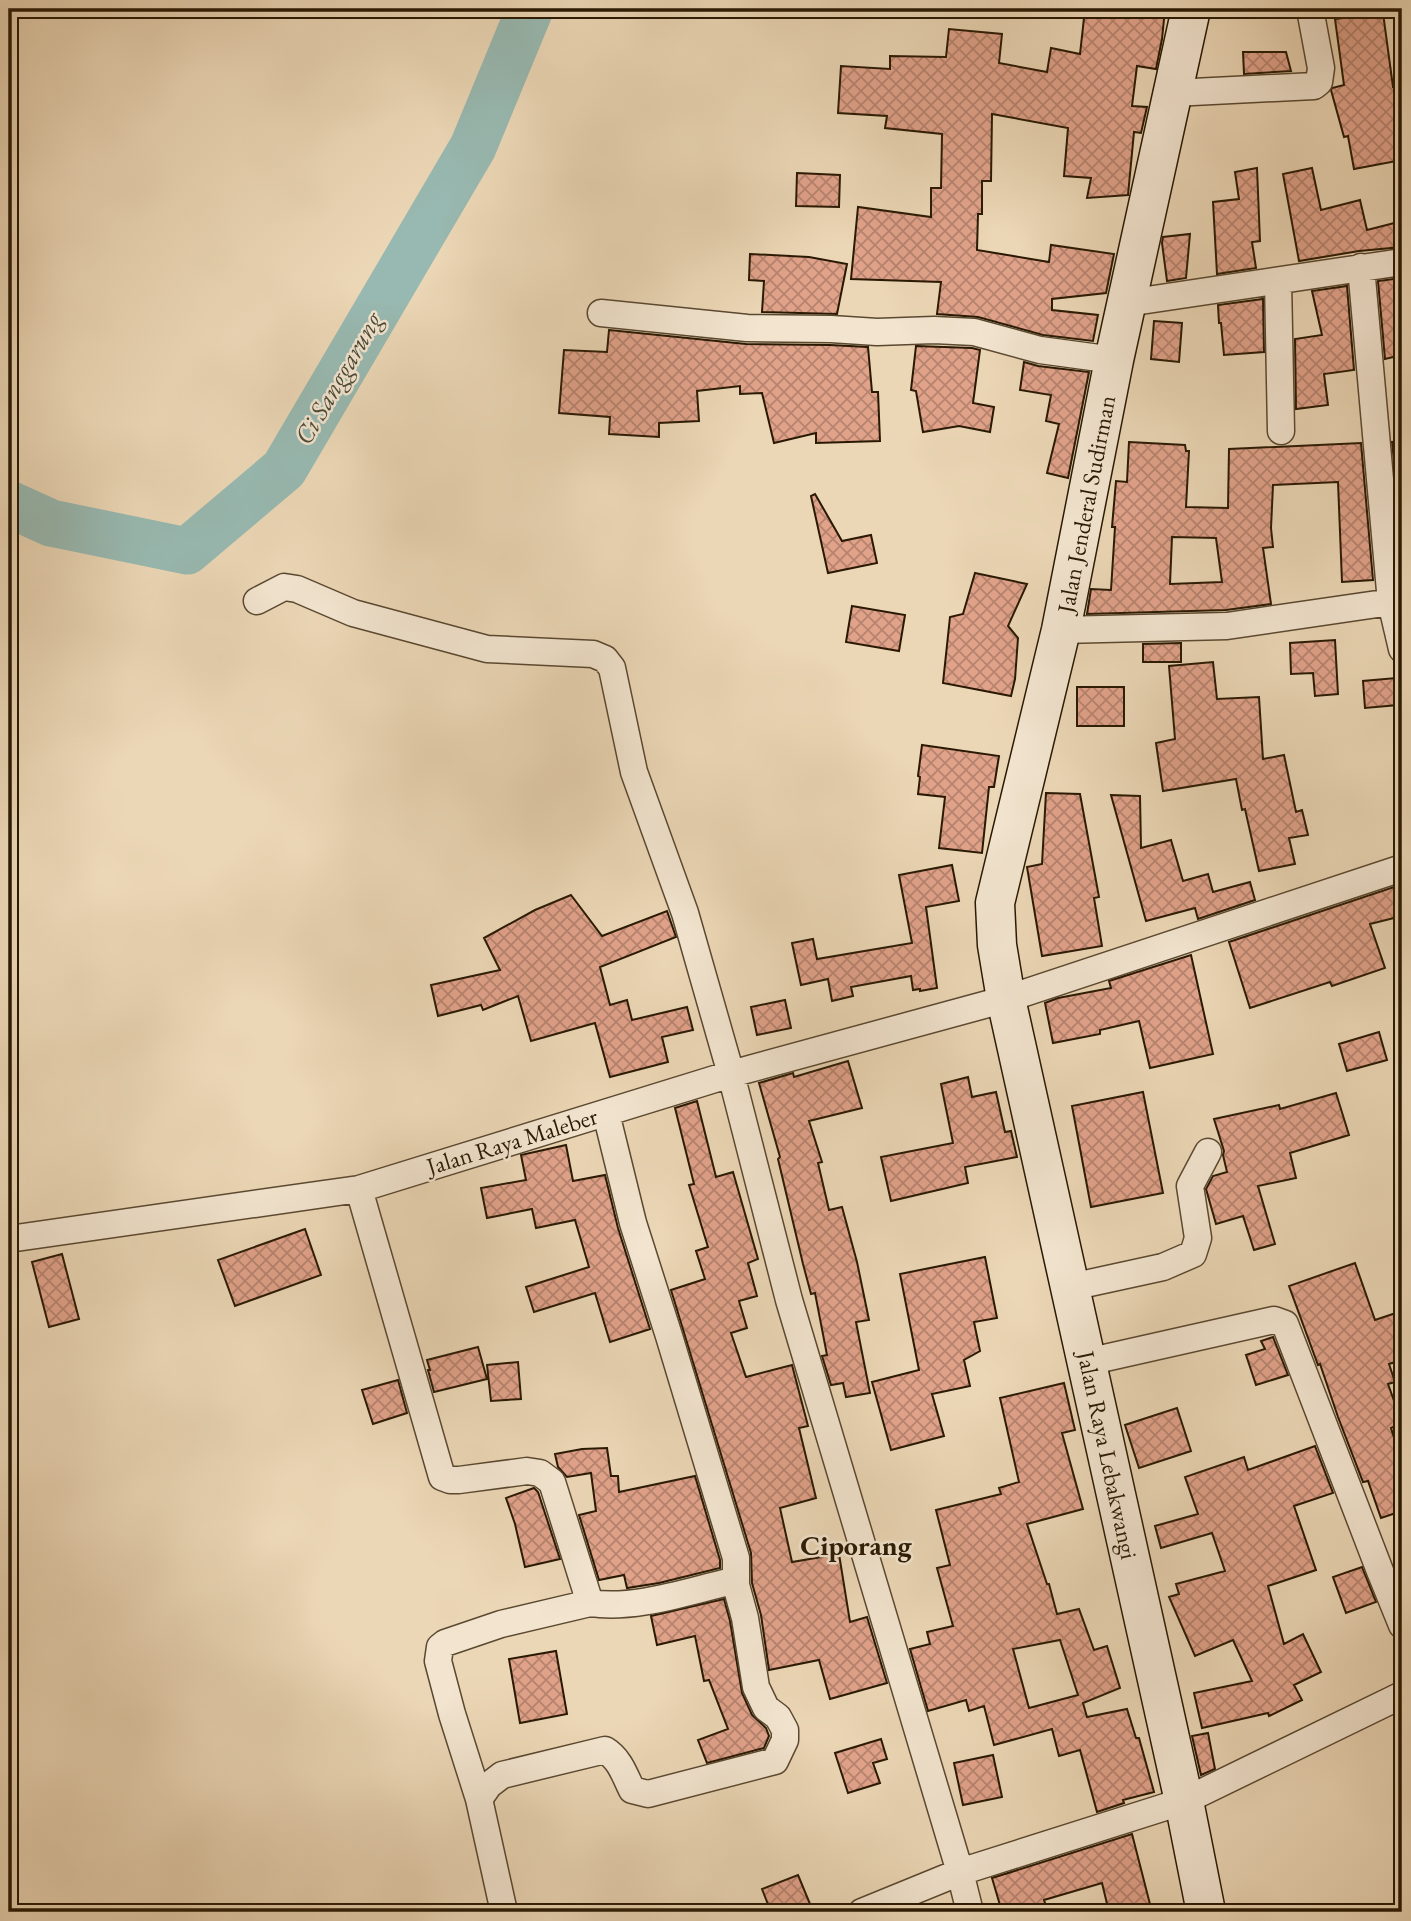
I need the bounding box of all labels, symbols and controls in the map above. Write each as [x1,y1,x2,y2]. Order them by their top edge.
water label: Ci Sanggarung [286,304,390,451]
street label: Jalan Jenderal Sudirman [1049,392,1122,617]
street label: Jalan Raya Maleber [421,1100,601,1182]
street label: Jalan Raya Lebakwangi [1070,1346,1145,1562]
district label: Ciporang [800,1527,913,1563]

